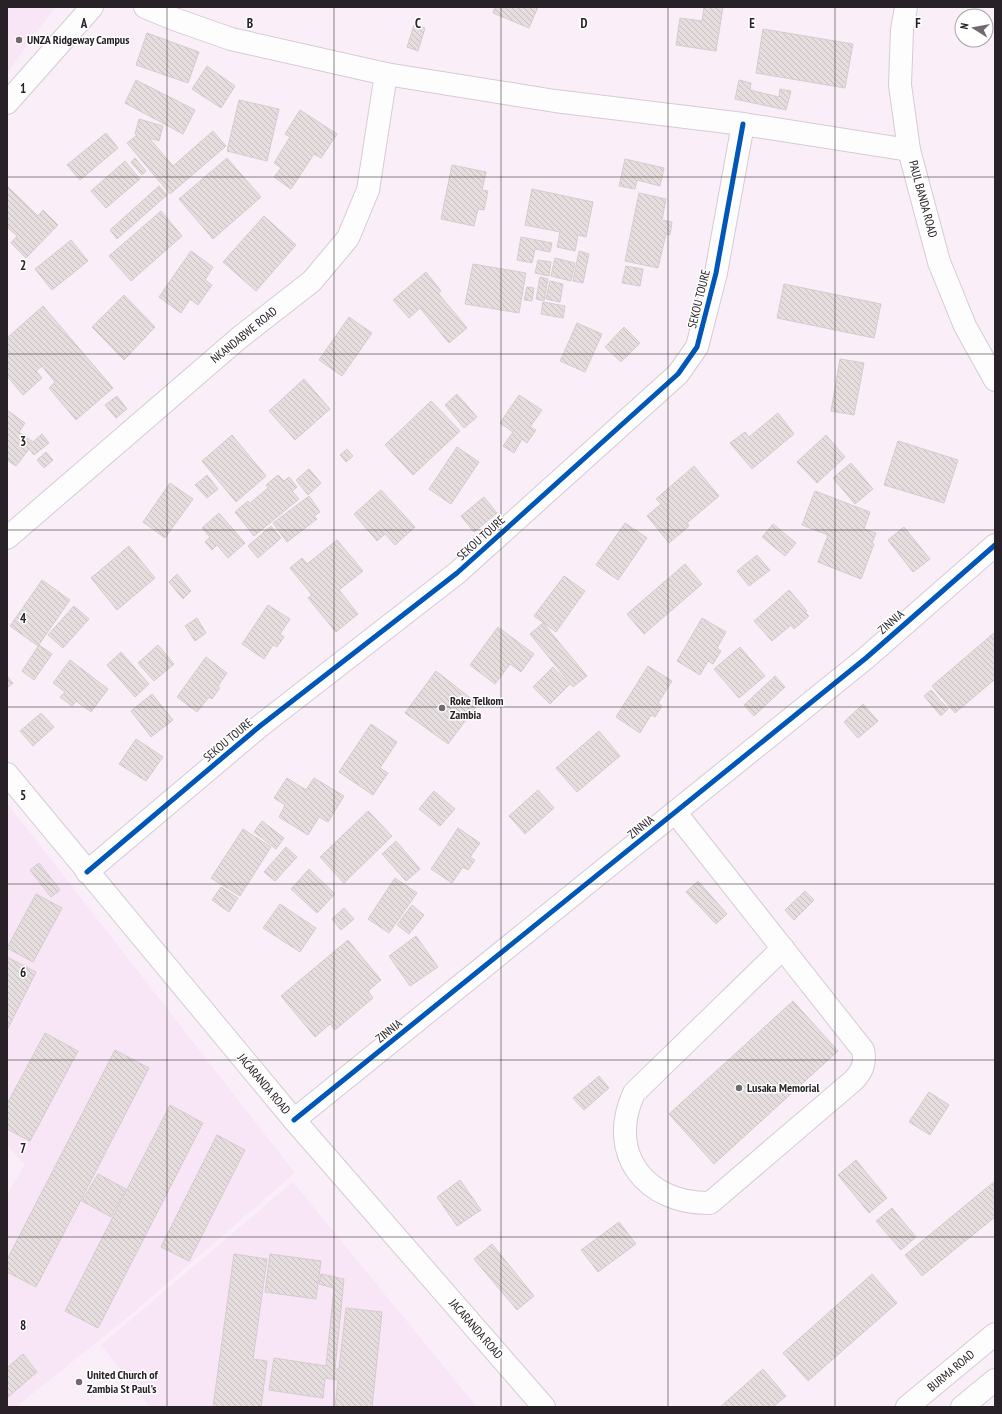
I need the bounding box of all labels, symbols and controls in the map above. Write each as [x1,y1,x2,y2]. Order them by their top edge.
north arrow [954,8,994,48]
text: A [80,15,88,32]
text: B [247,15,253,32]
text: C [415,15,421,32]
text: D [581,15,588,32]
text: E [749,15,755,32]
text: F [915,15,921,32]
text: N [957,22,972,30]
place label: UNZA Ridgeway Campus [27,32,129,47]
marker: UNZA Ridgeway Campus [14,35,24,45]
text: 1 [20,80,26,97]
street label: PAUL BANDA ROAD [906,159,941,239]
text: 2 [20,257,26,274]
street label: SEKOU TOURE [684,268,713,330]
street label: NKANDABWE ROAD [207,303,280,366]
text: 3 [20,433,26,450]
street label: SEKOU TOURE [453,512,508,563]
street label: ZINNIA [875,606,907,637]
text: 4 [20,610,27,627]
place label: Roke Telkom Zambia [450,693,504,722]
marker: Roke Telkom Zambia [437,703,447,713]
street label: SEKOU TOURE [200,715,255,765]
text: 5 [20,787,26,804]
street label: ZINNIA [625,811,657,842]
text: 6 [20,964,26,981]
street label: ZINNIA [373,1015,405,1046]
street label: JACARANDA ROAD [234,1050,294,1117]
place label: Lusaka Memorial [747,1080,820,1095]
marker: Lusaka Memorial [734,1083,744,1093]
text: 7 [20,1140,26,1157]
street label: JACARANDA ROAD [446,1295,506,1362]
text: 8 [20,1317,26,1334]
street label: BURMA ROAD [924,1347,977,1395]
place label: United Church of Zambia St Paul's [87,1367,159,1396]
marker: United Church of Zambia St Paul's [74,1377,84,1387]

